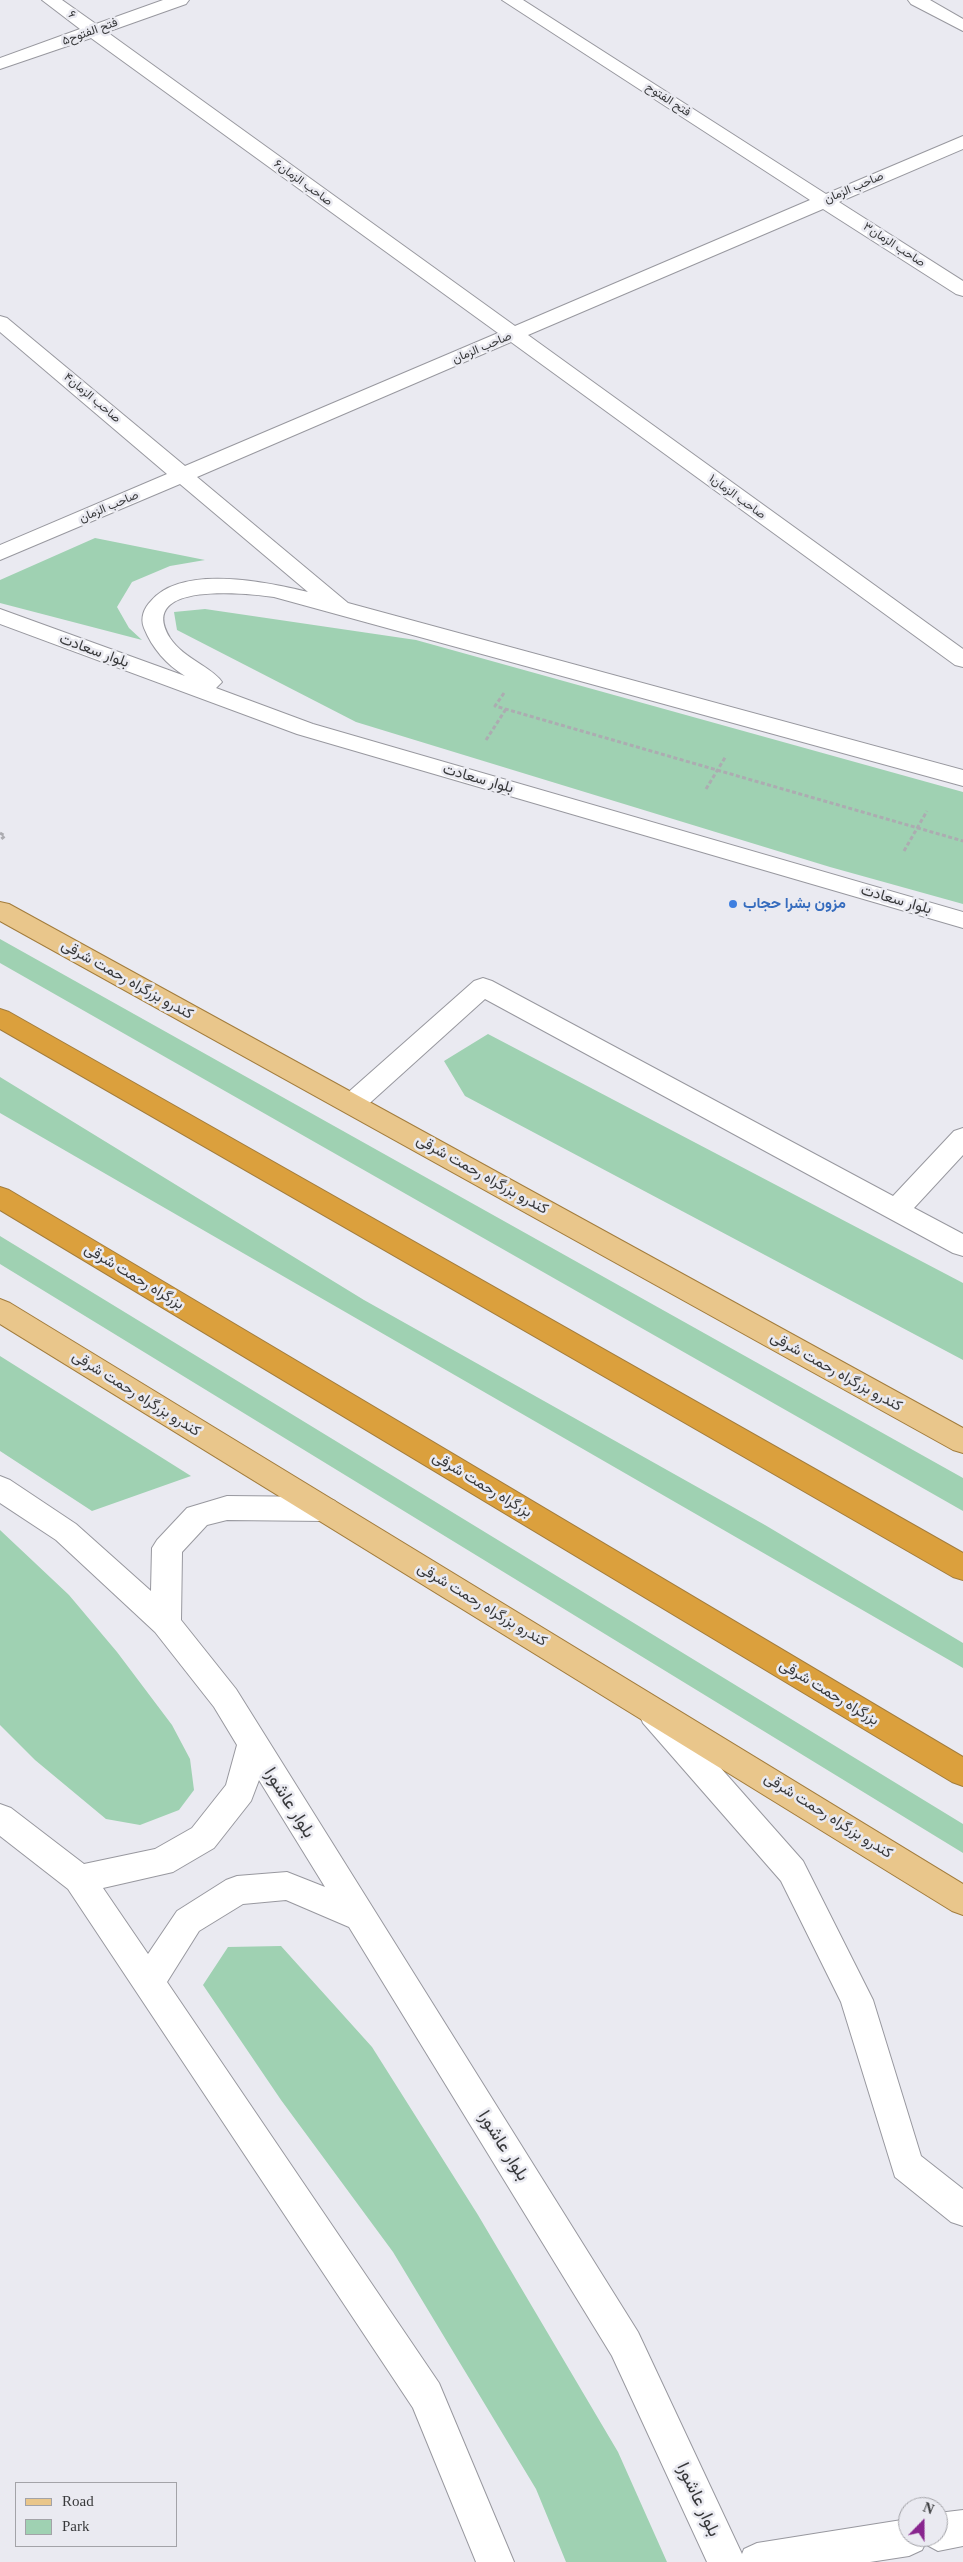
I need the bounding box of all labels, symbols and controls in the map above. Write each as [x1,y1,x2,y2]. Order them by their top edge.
street label: ۶ [65,7,79,23]
street label: فتح الفتوح۵ [60,15,120,49]
street label: فتح الفتوح [643,80,693,120]
street label: صاحب الزمان۶ [271,157,335,209]
street label: صاحب الزمان [822,169,886,207]
street label: صاحب الزمان۳ [860,220,928,270]
street label: صاحب الزمان [450,329,514,367]
street label: صاحب الزمان۴ [61,370,123,426]
street label: صاحب الزمان۱ [706,472,768,522]
street label: صاحب الزمان [77,488,141,526]
street label: بلوار سعادت [57,630,131,672]
street label: بلوار سعادت [440,760,516,798]
street label: بلوار سعادت [858,881,934,919]
place label: مزون بشرا حجاب [743,895,846,913]
marker: مزون بشرا حجاب [727,898,739,910]
street label: کندرو بزرگراه رحمت شرقی [58,936,196,1024]
street label: کندرو بزرگراه رحمت شرقی [413,1131,551,1219]
street label: بزرگراه رحمت شرقی [81,1240,187,1314]
street label: کندرو بزرگراه رحمت شرقی [767,1328,905,1416]
street label: کندرو بزرگراه رحمت شرقی [69,1347,203,1441]
street label: بزرگراه رحمت شرقی [429,1448,535,1522]
street label: کندرو بزرگراه رحمت شرقی [414,1559,550,1651]
street label: بزرگراه رحمت شرقی [776,1656,882,1730]
street label: بلوار عاشورا [259,1764,319,1842]
street label: کندرو بزرگراه رحمت شرقی [761,1769,895,1863]
street label: بلوار عاشورا [473,2107,533,2185]
street label: بلوار عاشورا [671,2460,725,2540]
legend [15,2482,178,2547]
text: Road [62,2493,94,2509]
north arrow [898,2497,948,2547]
text: N [921,2500,936,2517]
text: Park [62,2518,90,2534]

